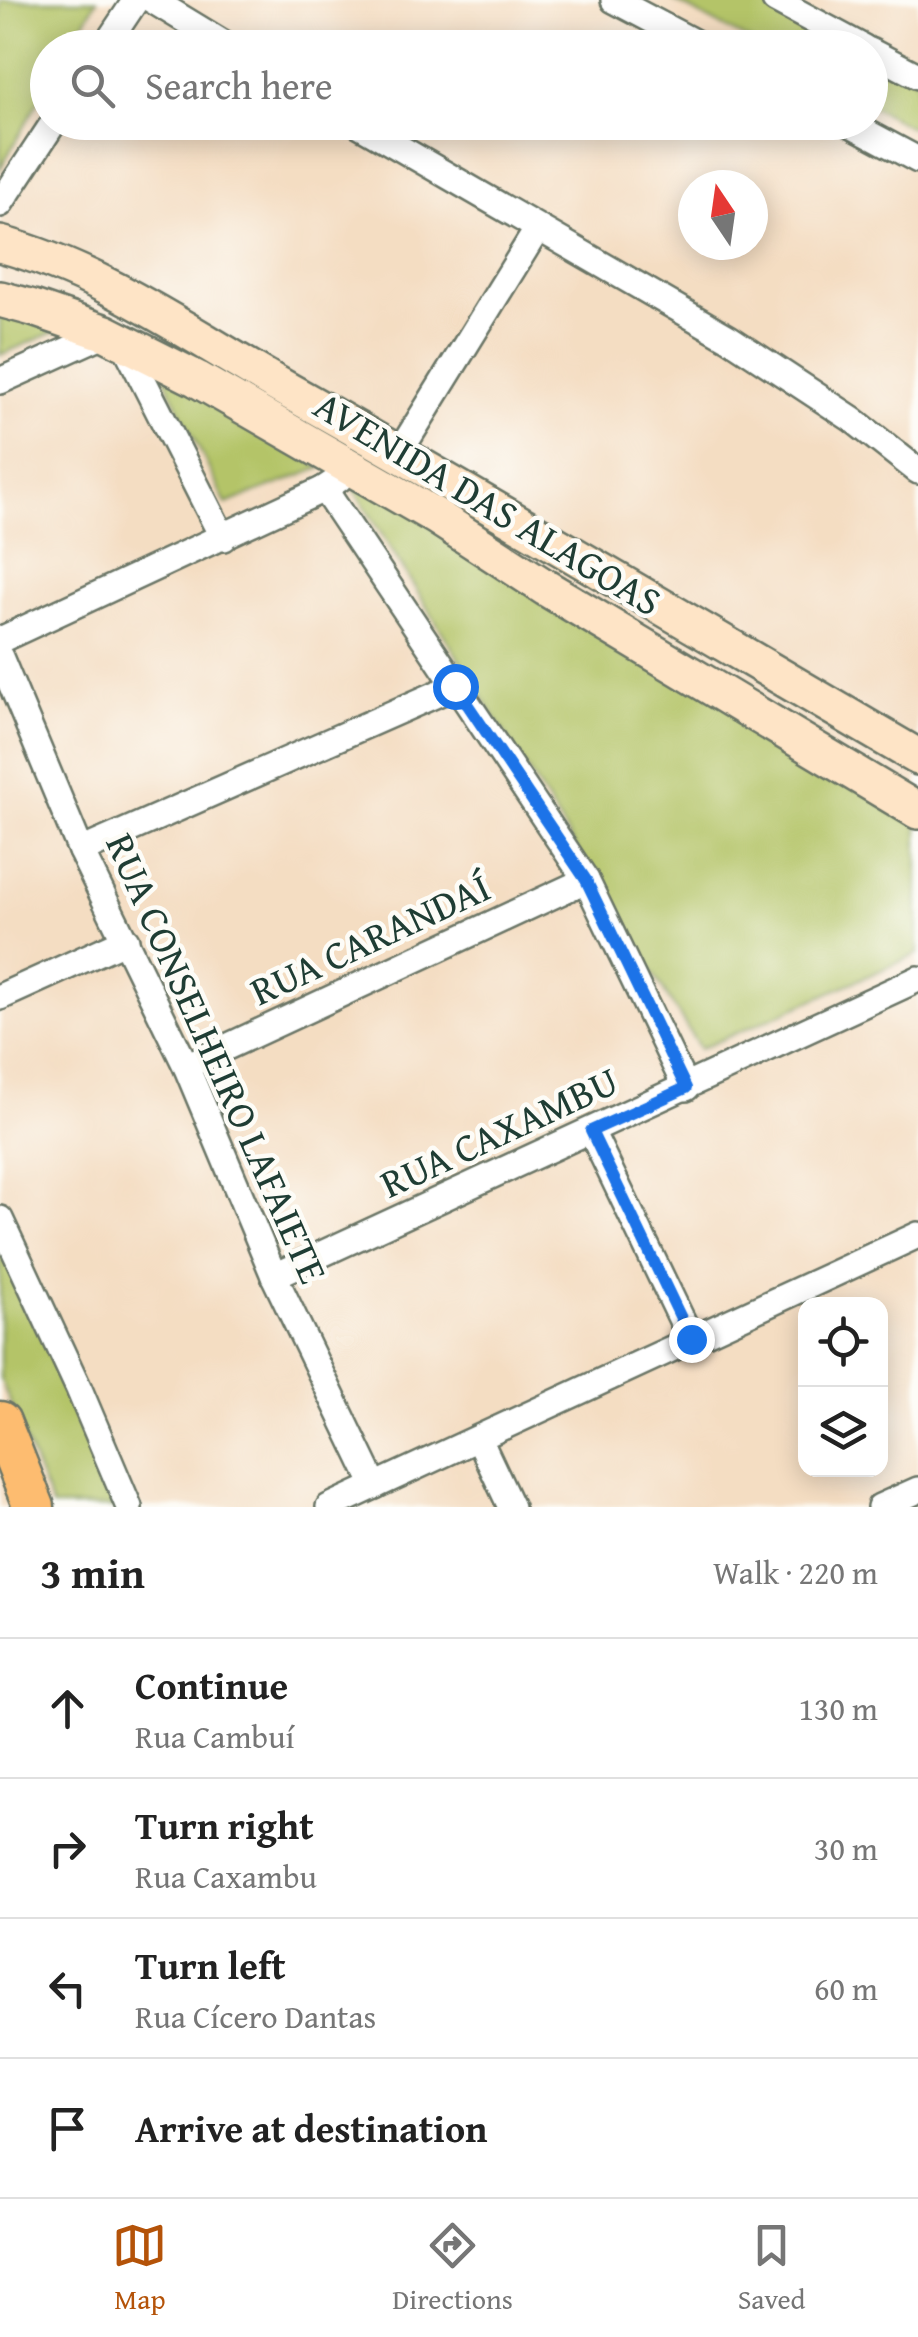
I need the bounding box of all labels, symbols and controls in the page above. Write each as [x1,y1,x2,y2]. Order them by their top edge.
search box [30,30,888,140]
text: Search here [145,57,333,113]
icon: search [65,58,120,113]
north arrow [678,170,768,260]
street label: AVENIDA DAS ALAGOAS [303,375,673,630]
route start [433,664,479,710]
street label: RUA CONSELHEIRO LAFAIETE [91,823,343,1292]
street label: RUA CARANDAÍ [240,857,500,1020]
street label: RUA CAXAMBU [370,1051,627,1212]
map controls [798,1297,888,1477]
button: locate [798,1297,888,1387]
route end [669,1317,715,1363]
button: layers [798,1387,888,1477]
text: 3 min [40,1542,145,1603]
text: Walk · 220 m [713,1549,878,1596]
text: Continue [135,1657,288,1713]
icon: ahead [40,1681,95,1736]
text: 130 m [799,1685,878,1732]
text: Rua Cambuí [135,1713,294,1760]
text: Turn right [135,1797,314,1853]
icon: right [40,1821,95,1876]
text: 30 m [814,1825,878,1872]
text: Rua Caxambu [135,1853,317,1900]
text: Turn left [135,1937,286,1993]
icon: left [40,1961,95,2016]
text: 60 m [814,1965,878,2012]
text: Rua Cícero Dantas [135,1993,376,2040]
text: Arrive at destination [135,2100,488,2156]
icon: arrive [40,2101,95,2156]
tab: Map [112,2218,167,2319]
tab: Directions [392,2218,513,2319]
tab: Saved [738,2218,806,2319]

